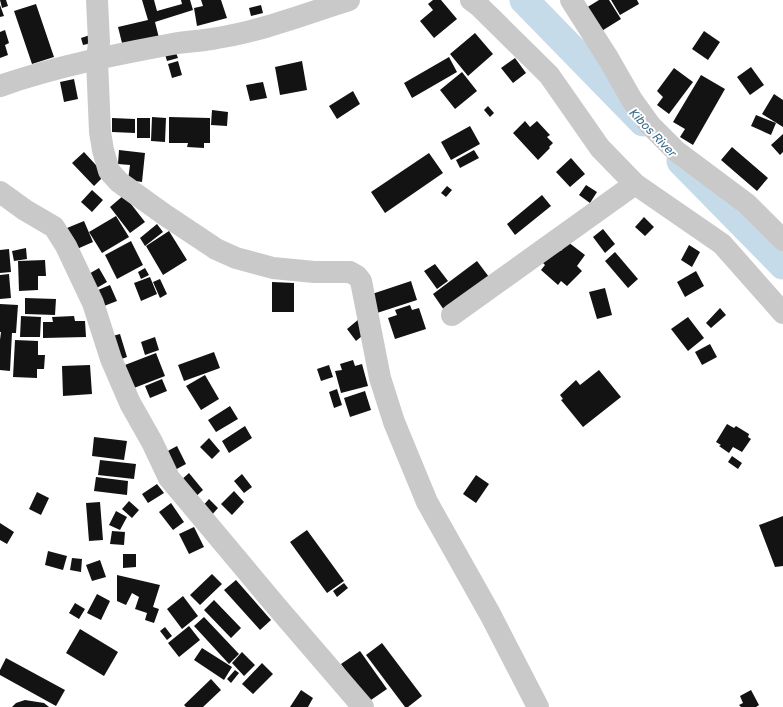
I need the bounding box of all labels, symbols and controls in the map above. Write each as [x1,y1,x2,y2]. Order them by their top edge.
water label: Kibos River [627,106,680,160]

